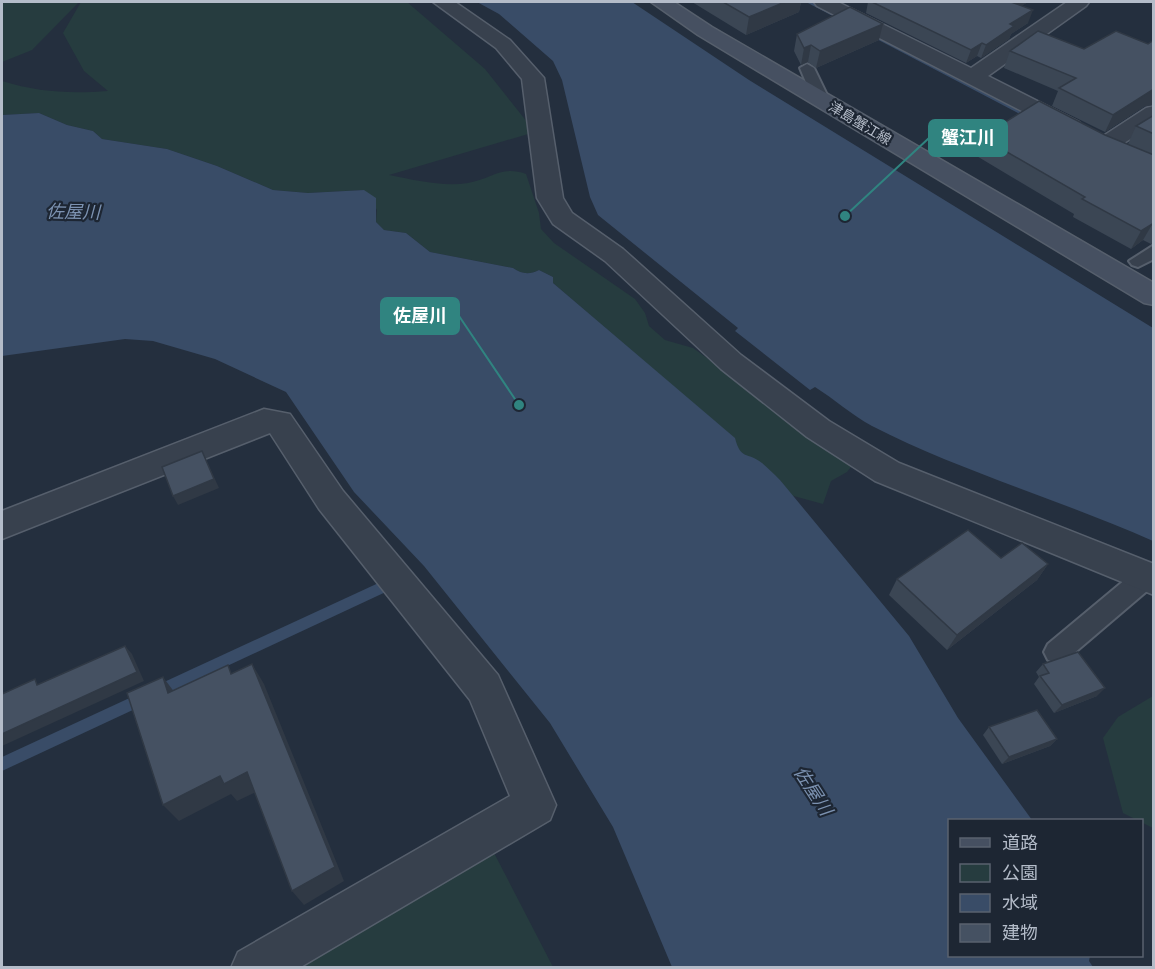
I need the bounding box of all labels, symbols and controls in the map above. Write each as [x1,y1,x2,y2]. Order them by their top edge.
street label: 津島蟹江線 [826,98,894,148]
callout: 蟹江川 [929,120,1007,156]
text: 蟹江川 [941,128,995,148]
water label: 佐屋川 [46,202,102,223]
callout: 佐屋川 [381,298,459,334]
text: 佐屋川 [393,306,447,326]
water label: 佐屋川 [790,763,837,821]
legend [948,819,1143,957]
text: 道路 [1002,833,1038,853]
text: 公園 [1002,863,1038,883]
text: 水域 [1002,893,1038,913]
text: 建物 [1002,923,1038,943]

